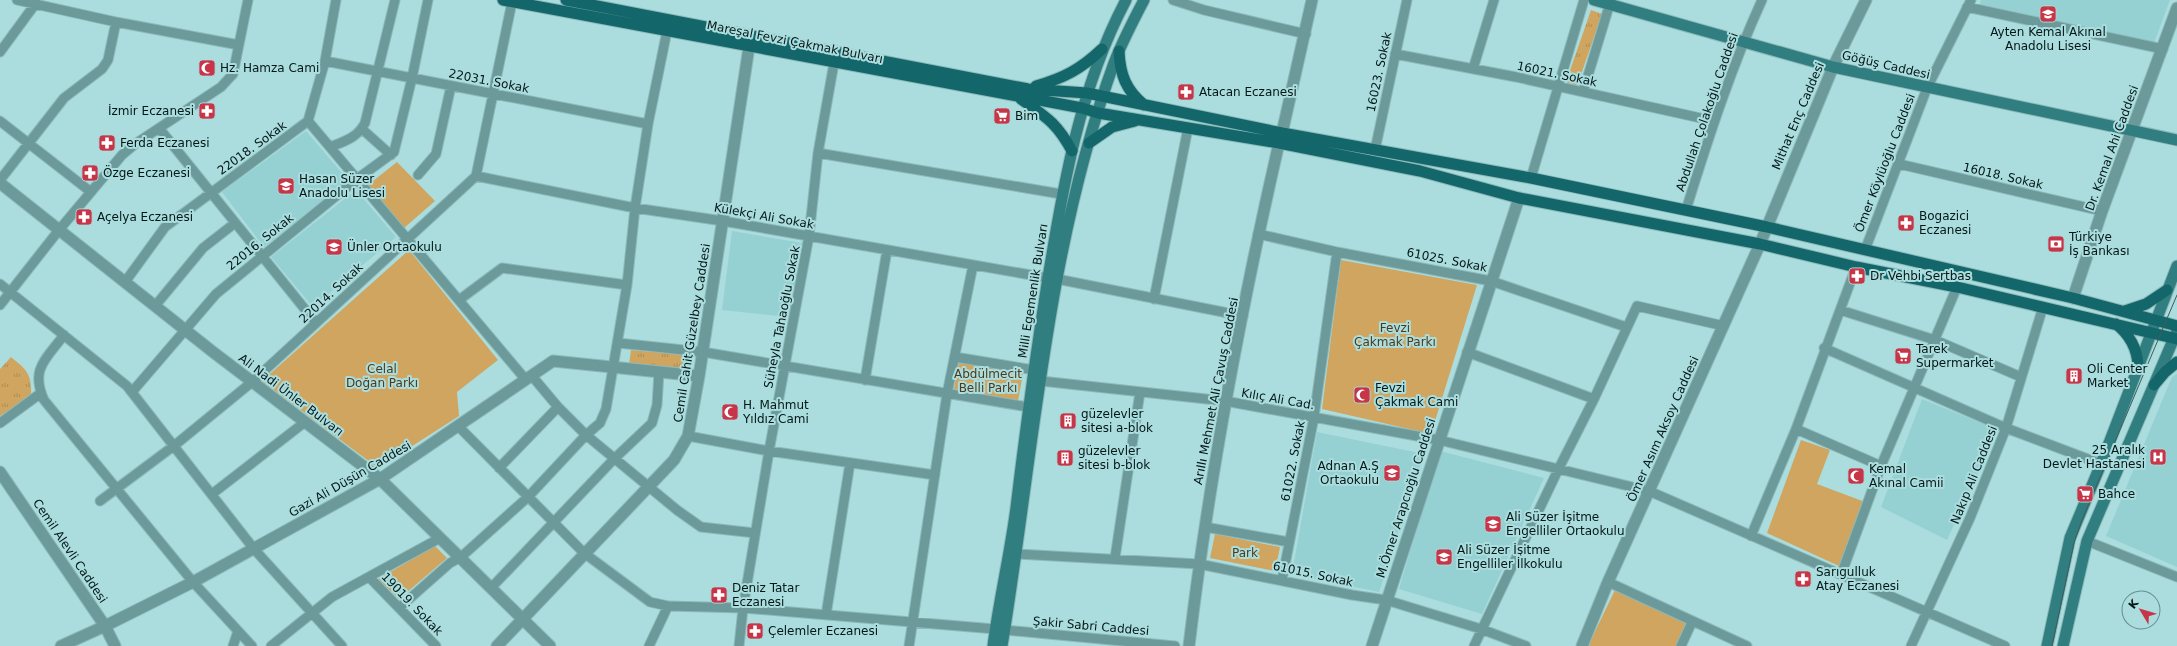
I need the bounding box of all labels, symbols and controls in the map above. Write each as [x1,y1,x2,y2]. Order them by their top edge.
school or university icon: Ayten Kemal Akınal Anadolu Lisesi [2038,4,2058,24]
street label: Mareşal Fevzi Çakmak Bulvarı [706,18,884,66]
place label: Ayten Kemal Akınal Anadolu Lisesi [1990,25,2106,53]
street label: 16023. Sokak [1364,30,1394,113]
street label: Abdullah Çolakoğlu Caddesi [1673,31,1741,193]
street label: Göğüş Caddesi [1841,48,1931,82]
mosque icon: Hz. Hamza Cami [197,58,217,78]
street label: 16021. Sokak [1516,59,1599,89]
street label: Mithat Enç Caddesi [1769,60,1827,172]
place label: Hz. Hamza Cami [220,61,319,75]
street label: 22031. Sokak [448,66,531,96]
pharmacy icon: Atacan Eczanesi [1176,82,1196,102]
street label: Dr. Kemal Ahi Caddesi [2083,83,2141,213]
place label: Atacan Eczanesi [1199,85,1297,99]
street label: Ömer Köylüoğlu Caddesi [1850,91,1918,234]
pharmacy icon: İzmir Eczanesi [197,101,217,121]
place label: İzmir Eczanesi [108,103,194,118]
supermarket icon: Bim [992,106,1012,126]
place label: Bim [1015,109,1038,123]
street label: 22018. Sokak [215,118,289,178]
pharmacy icon: Ferda Eczanesi [97,133,117,153]
place label: Ferda Eczanesi [120,136,210,150]
street label: 16018. Sokak [1962,160,2044,192]
pharmacy icon: Özge Eczanesi [80,163,100,183]
place label: Özge Eczanesi [103,164,190,180]
place label: Hasan Süzer Anadolu Lisesi [299,172,385,200]
school or university icon: Hasan Süzer Anadolu Lisesi [276,176,296,196]
street label: Külekçi Ali Sokak [713,200,815,232]
pharmacy icon: Açelya Eczanesi [74,207,94,227]
place label: Bogazici Eczanesi [1919,209,1971,237]
place label: Açelya Eczanesi [97,210,193,224]
street label: 22016. Sokak [224,211,296,273]
pharmacy icon: Bogazici Eczanesi [1896,213,1916,233]
street label: Milli Egemenlik Bulvarı [1015,223,1051,359]
place label: Türkiye İş Bankası [2068,230,2129,258]
bank icon: Türkiye İş Bankası [2046,234,2066,254]
school or university icon: Ünler Ortaokulu [324,237,344,257]
place label: Ünler Ortaokulu [347,238,442,254]
street label: Cemil Cahit Güzelbey Caddesi [671,243,713,423]
street label: Süheyla Tahaoğlu Sokak [761,244,803,390]
street label: 61025. Sokak [1406,245,1489,275]
street label: 22014. Sokak [296,260,366,326]
pharmacy icon: Dr Vehbi Sertbas [1847,266,1867,286]
place label: Dr Vehbi Sertbas [1870,269,1971,283]
street label: Arıllı Mehmet Ali Çavuş Caddesi [1191,296,1241,486]
park label: Fevzi Çakmak Parkı [1354,321,1436,349]
place label: Tarek Supermarket [1915,342,1994,370]
supermarket icon: Tarek Supermarket [1893,346,1913,366]
street label: Ali Nadi Ünler Bulvarı [236,349,347,439]
street label: Ömer Asım Aksoy Caddesi [1623,353,1702,504]
park label: Celal Doğan Parkı [346,362,418,390]
place label: Oli Center Market [2087,362,2147,390]
building icon: Oli Center Market [2064,366,2084,386]
park label: Abdülmecit Belli Parkı [954,367,1022,395]
place label: Fevzi Çakmak Cami [1375,381,1458,409]
mosque icon: Fevzi Çakmak Cami [1352,385,1372,405]
street label: Kılıç Ali Cad. [1240,386,1316,412]
place label: H. Mahmut Yıldız Cami [742,398,809,426]
mosque icon: H. Mahmut Yıldız Cami [720,402,740,422]
place label: güzelevler sitesi a-blok [1081,407,1153,435]
building icon: güzelevler sitesi a-blok [1058,411,1078,431]
street label: M.Ömer Arapcıoğlu Caddesi [1372,416,1438,580]
street label: 61022. Sokak [1278,419,1308,502]
street label: Nakıp Ali Caddesi [1948,424,2000,526]
street label: Gazi Ali Düşün Caddesi [286,438,414,520]
place label: 25 Aralık Devlet Hastanesi [2043,443,2145,471]
place label: güzelevler sitesi b-blok [1078,444,1150,472]
hospital icon: 25 Aralık Devlet Hastanesi [2148,447,2168,467]
building icon: güzelevler sitesi b-blok [1055,448,1075,468]
place label: Adnan A.Ş Ortaokulu [1318,459,1379,487]
place label: Kemal Akınal Camii [1869,462,1944,490]
school or university icon: Adnan A.Ş Ortaokulu [1382,463,1402,483]
mosque icon: Kemal Akınal Camii [1846,466,1866,486]
supermarket icon: Bahce [2075,484,2095,504]
place label: Bahce [2098,487,2135,501]
street label: Cemil Alevli Caddesi [30,496,110,606]
place label: Ali Süzer İşitme Engelliler Ortaokulu [1506,509,1625,538]
school or university icon: Ali Süzer İşitme Engelliler Ortaokulu [1483,514,1503,534]
place label: Ali Süzer İşitme Engelliler İlkokulu [1457,542,1563,571]
park label: Park [1232,546,1258,560]
school or university icon: Ali Süzer İşitme Engelliler İlkokulu [1434,547,1454,567]
street label: 61015. Sokak [1272,559,1355,589]
place label: Sarıgulluk Atay Eczanesi [1816,565,1899,593]
pharmacy icon: Sarıgulluk Atay Eczanesi [1793,569,1813,589]
street label: 19019. Sokak [379,570,445,638]
place label: Deniz Tatar Eczanesi [732,581,799,609]
pharmacy icon: Deniz Tatar Eczanesi [709,585,729,605]
north arrow [2121,590,2161,630]
text: K [2126,596,2142,612]
street label: Şakir Sabri Caddesi [1032,614,1150,638]
pharmacy icon: Çelemler Eczanesi [745,621,765,641]
place label: Çelemler Eczanesi [768,624,878,638]

